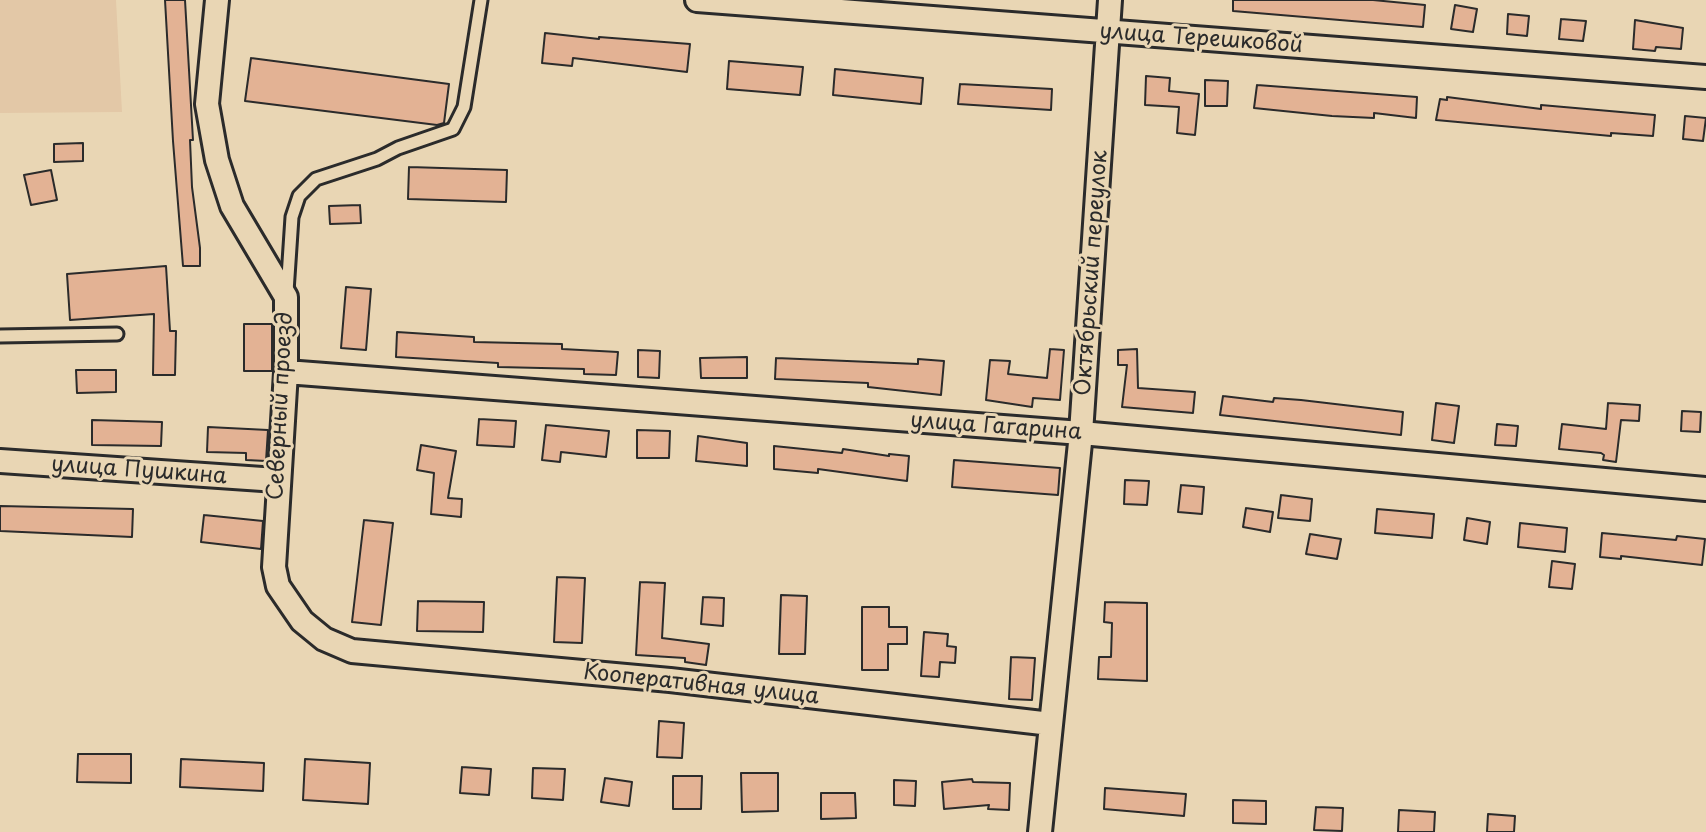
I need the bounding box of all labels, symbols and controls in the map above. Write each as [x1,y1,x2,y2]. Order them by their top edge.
street label: улица Терешковой [1098,19,1304,59]
street label: Октябрьский переулок [1070,149,1114,397]
street label: Северный проезд [263,311,299,501]
street label: улица Гагарина [909,408,1083,446]
street label: улица Пушкина [50,452,228,490]
street label: Кооперативная улица [582,659,820,711]

